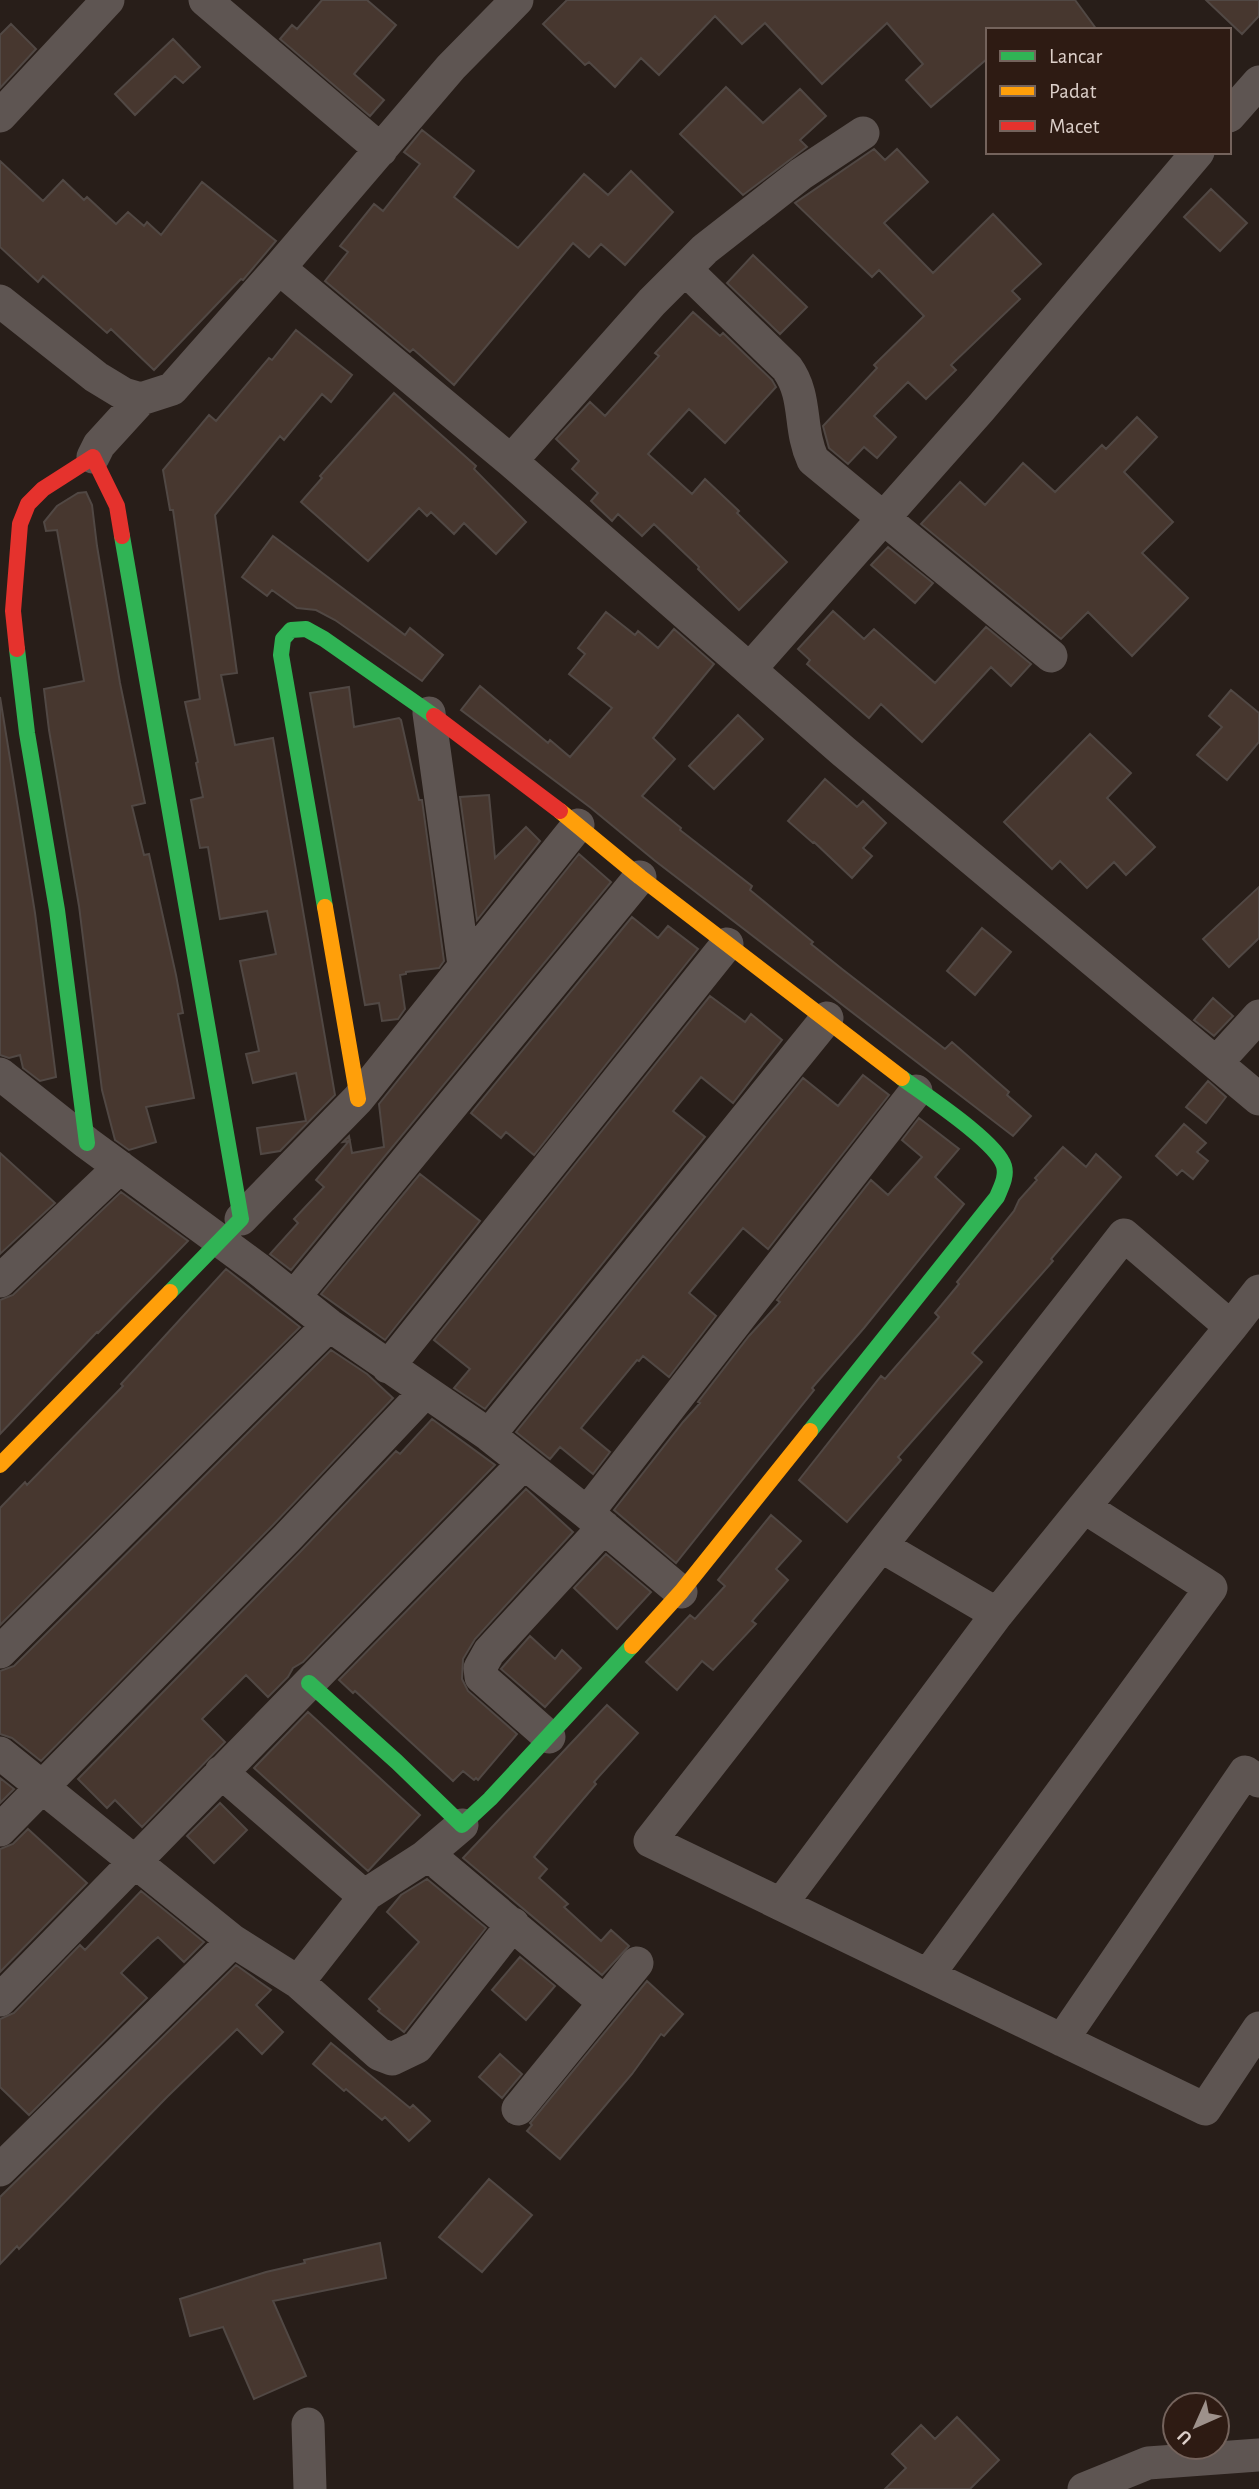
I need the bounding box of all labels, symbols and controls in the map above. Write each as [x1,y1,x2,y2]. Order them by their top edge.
legend [986,28,1231,154]
text: Lancar [1049,46,1102,67]
text: Padat [1049,81,1097,102]
text: Macet [1049,116,1100,137]
north arrow [1161,2391,1231,2461]
text: U [1174,2426,1196,2448]

